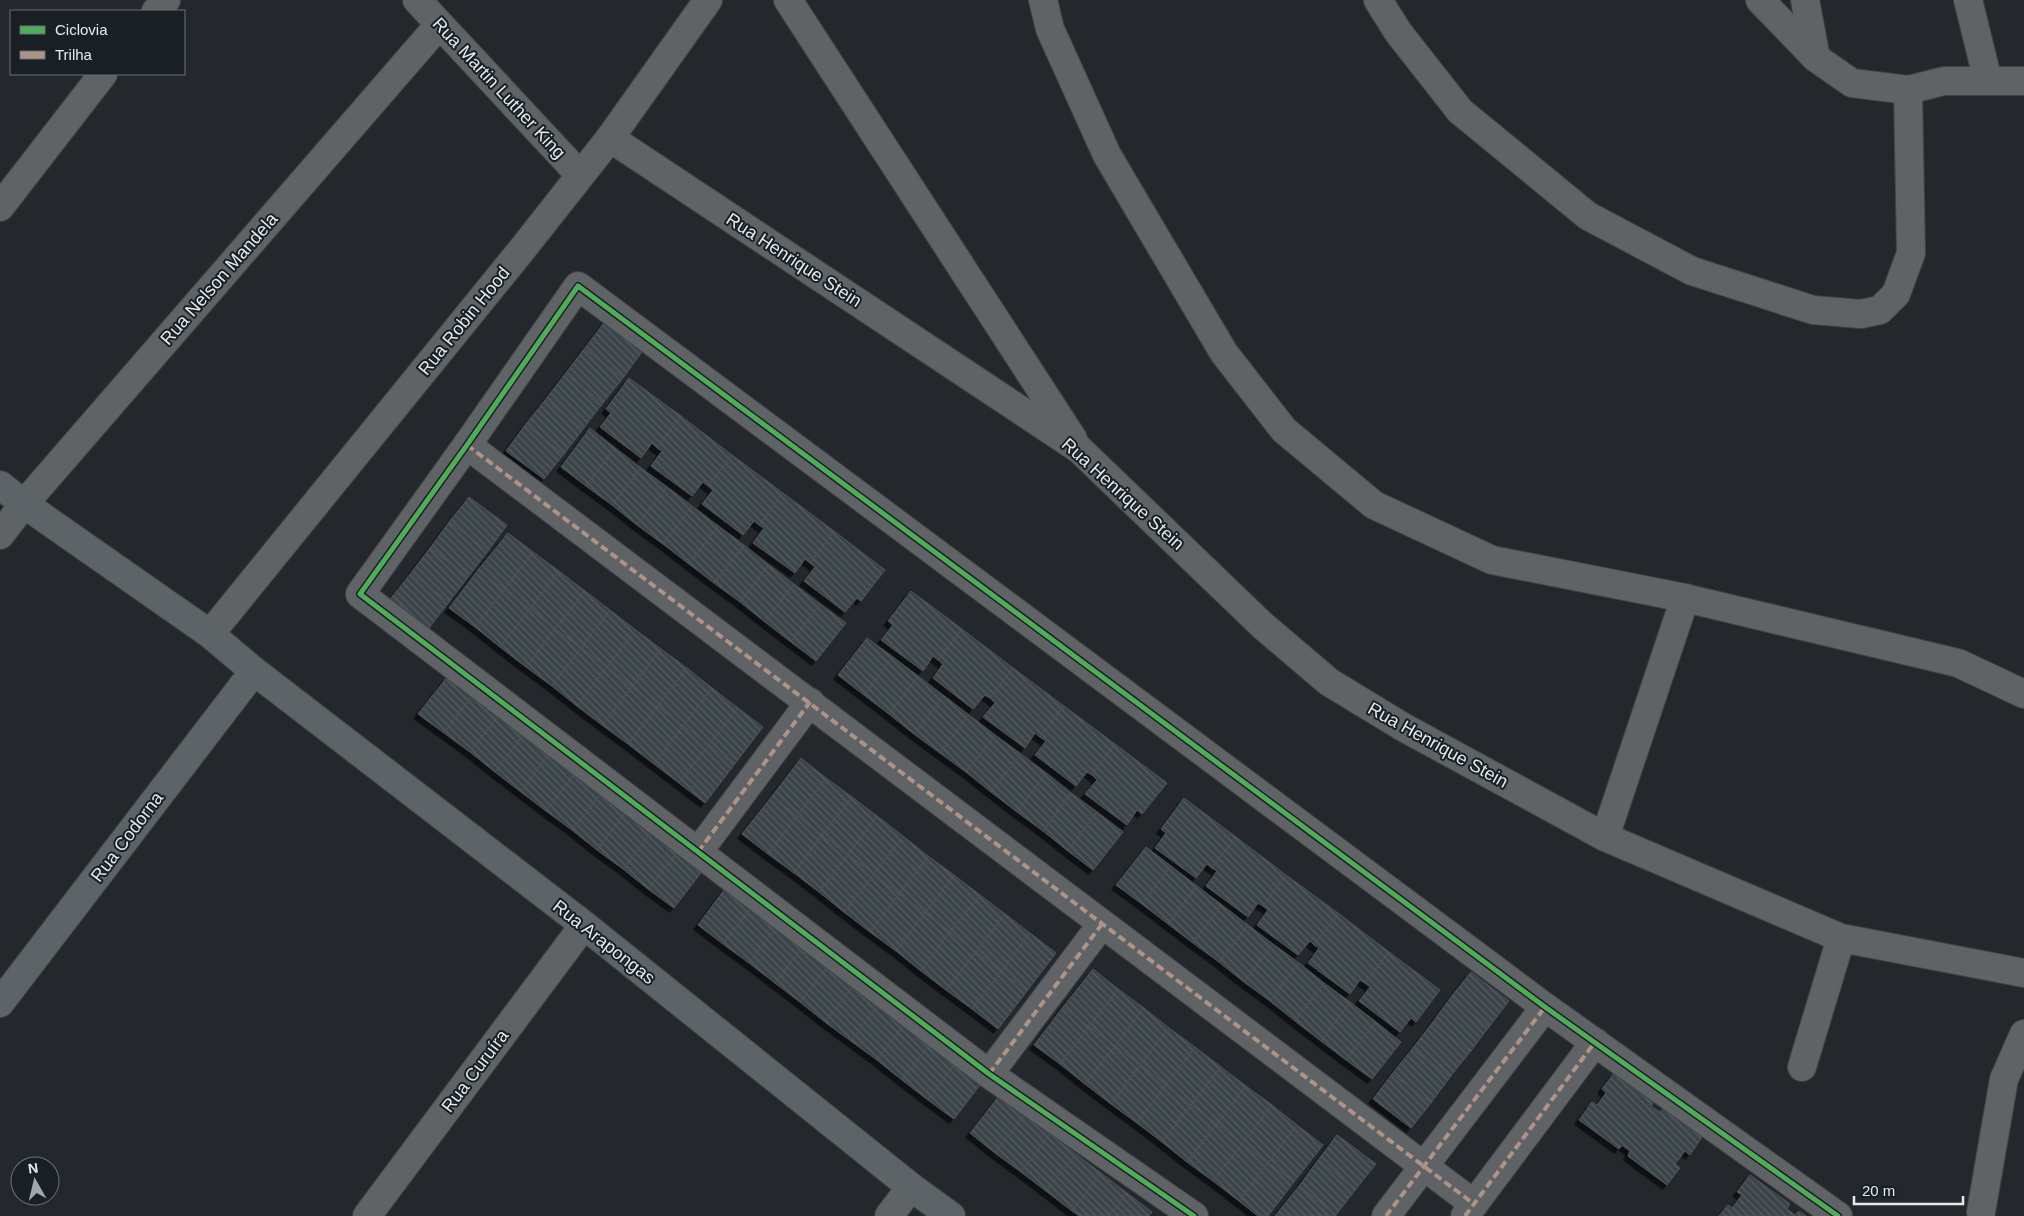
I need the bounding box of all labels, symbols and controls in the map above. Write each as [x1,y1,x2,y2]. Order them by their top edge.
legend [10,10,185,75]
street label: Rua Martin Luther King [429,13,569,163]
text: Ciclovia [55,21,108,38]
text: Trilha [55,46,93,63]
street label: Rua Nelson Mandela [156,208,282,349]
street label: Rua Henrique Stein [723,209,865,311]
street label: Rua Robin Hood [414,263,514,379]
street label: Rua Henrique Stein [1058,434,1188,554]
street label: Rua Henrique Stein [1364,698,1512,792]
street label: Rua Codorna [87,787,168,886]
street label: Rua Arapongas [549,896,659,988]
street label: Rua Curuíra [438,1025,513,1116]
north arrow [10,1156,60,1206]
text: N [27,1159,39,1177]
scale bar [1854,1174,1963,1206]
text: 20 m [1862,1182,1895,1199]

